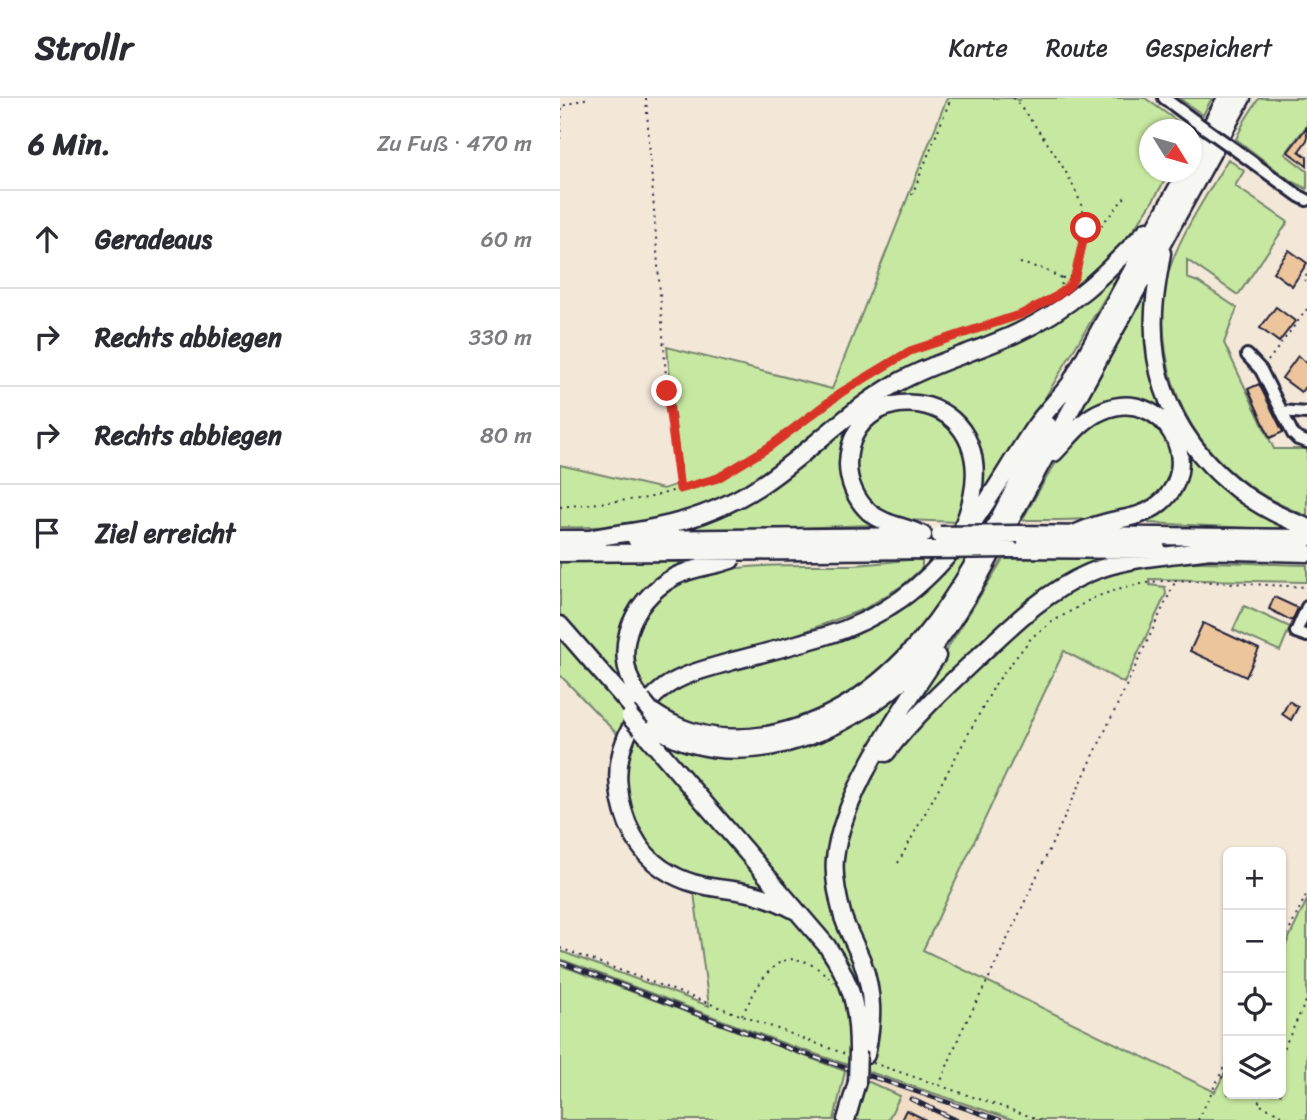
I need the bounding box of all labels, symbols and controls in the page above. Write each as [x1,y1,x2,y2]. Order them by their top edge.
text: Strollr [35,19,133,77]
text: Karte [949,27,1008,69]
text: Route [1046,27,1108,69]
text: Gespeichert [1146,27,1272,69]
text: 6 Min. [28,117,111,171]
north arrow [1139,119,1202,182]
text: Zu Fuß · 470 m [377,123,532,164]
route start [1070,212,1101,243]
text: Geradeaus [95,216,212,262]
text: 60 m [481,219,532,260]
icon: ahead [28,220,66,258]
text: Rechts abbiegen [95,314,282,360]
text: 330 m [469,317,532,358]
icon: right [28,318,66,356]
route end [651,375,682,406]
text: Rechts abbiegen [95,412,282,458]
text: 80 m [480,415,532,456]
icon: right [28,416,66,454]
text: Ziel erreicht [95,510,235,556]
icon: arrive [28,514,66,552]
map controls [1223,847,1286,1099]
button: + [1223,847,1286,910]
button: − [1223,910,1286,973]
button: locate [1223,973,1286,1036]
button: layers [1223,1036,1286,1099]

